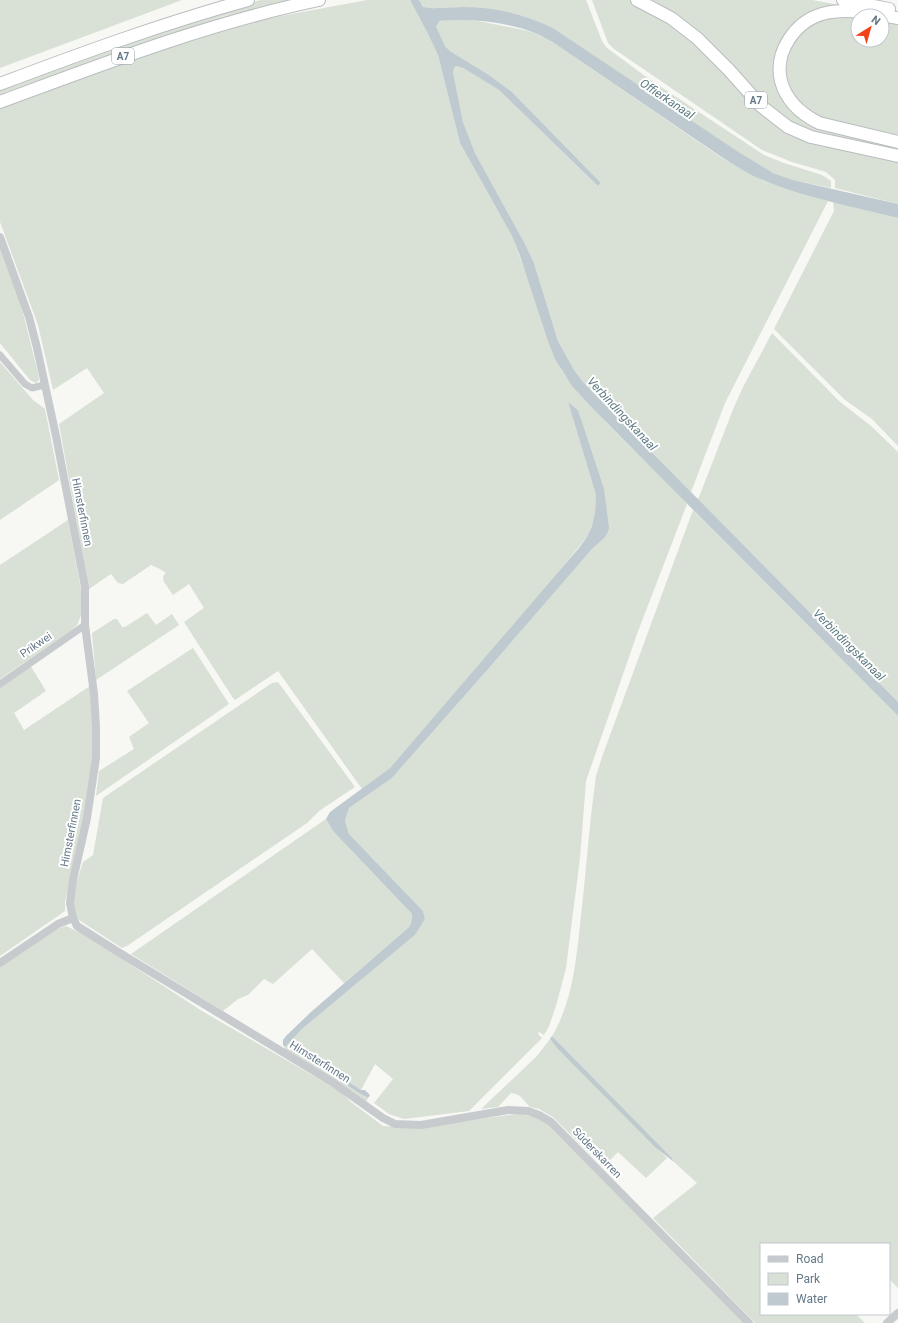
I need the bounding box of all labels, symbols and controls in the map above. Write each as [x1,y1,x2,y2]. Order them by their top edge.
north arrow [850,8,890,48]
text: N [869,13,883,28]
road number: A7 [112,48,134,64]
water label: Offierkanaal [637,76,697,122]
road number: A7 [745,92,767,108]
water label: Verbindingskanaal [584,374,660,454]
street label: Himsterfinnen [69,477,95,547]
water label: Verbindingskanaal [810,606,888,684]
street label: Prikwei [18,630,54,660]
street label: Himsterfinnen [58,798,84,868]
street label: Himsterfinnen [287,1038,353,1086]
street label: Sûderskarren [570,1125,624,1181]
legend [760,1243,890,1315]
text: Road [796,1252,824,1266]
text: Park [796,1272,821,1286]
text: Water [796,1292,827,1306]

